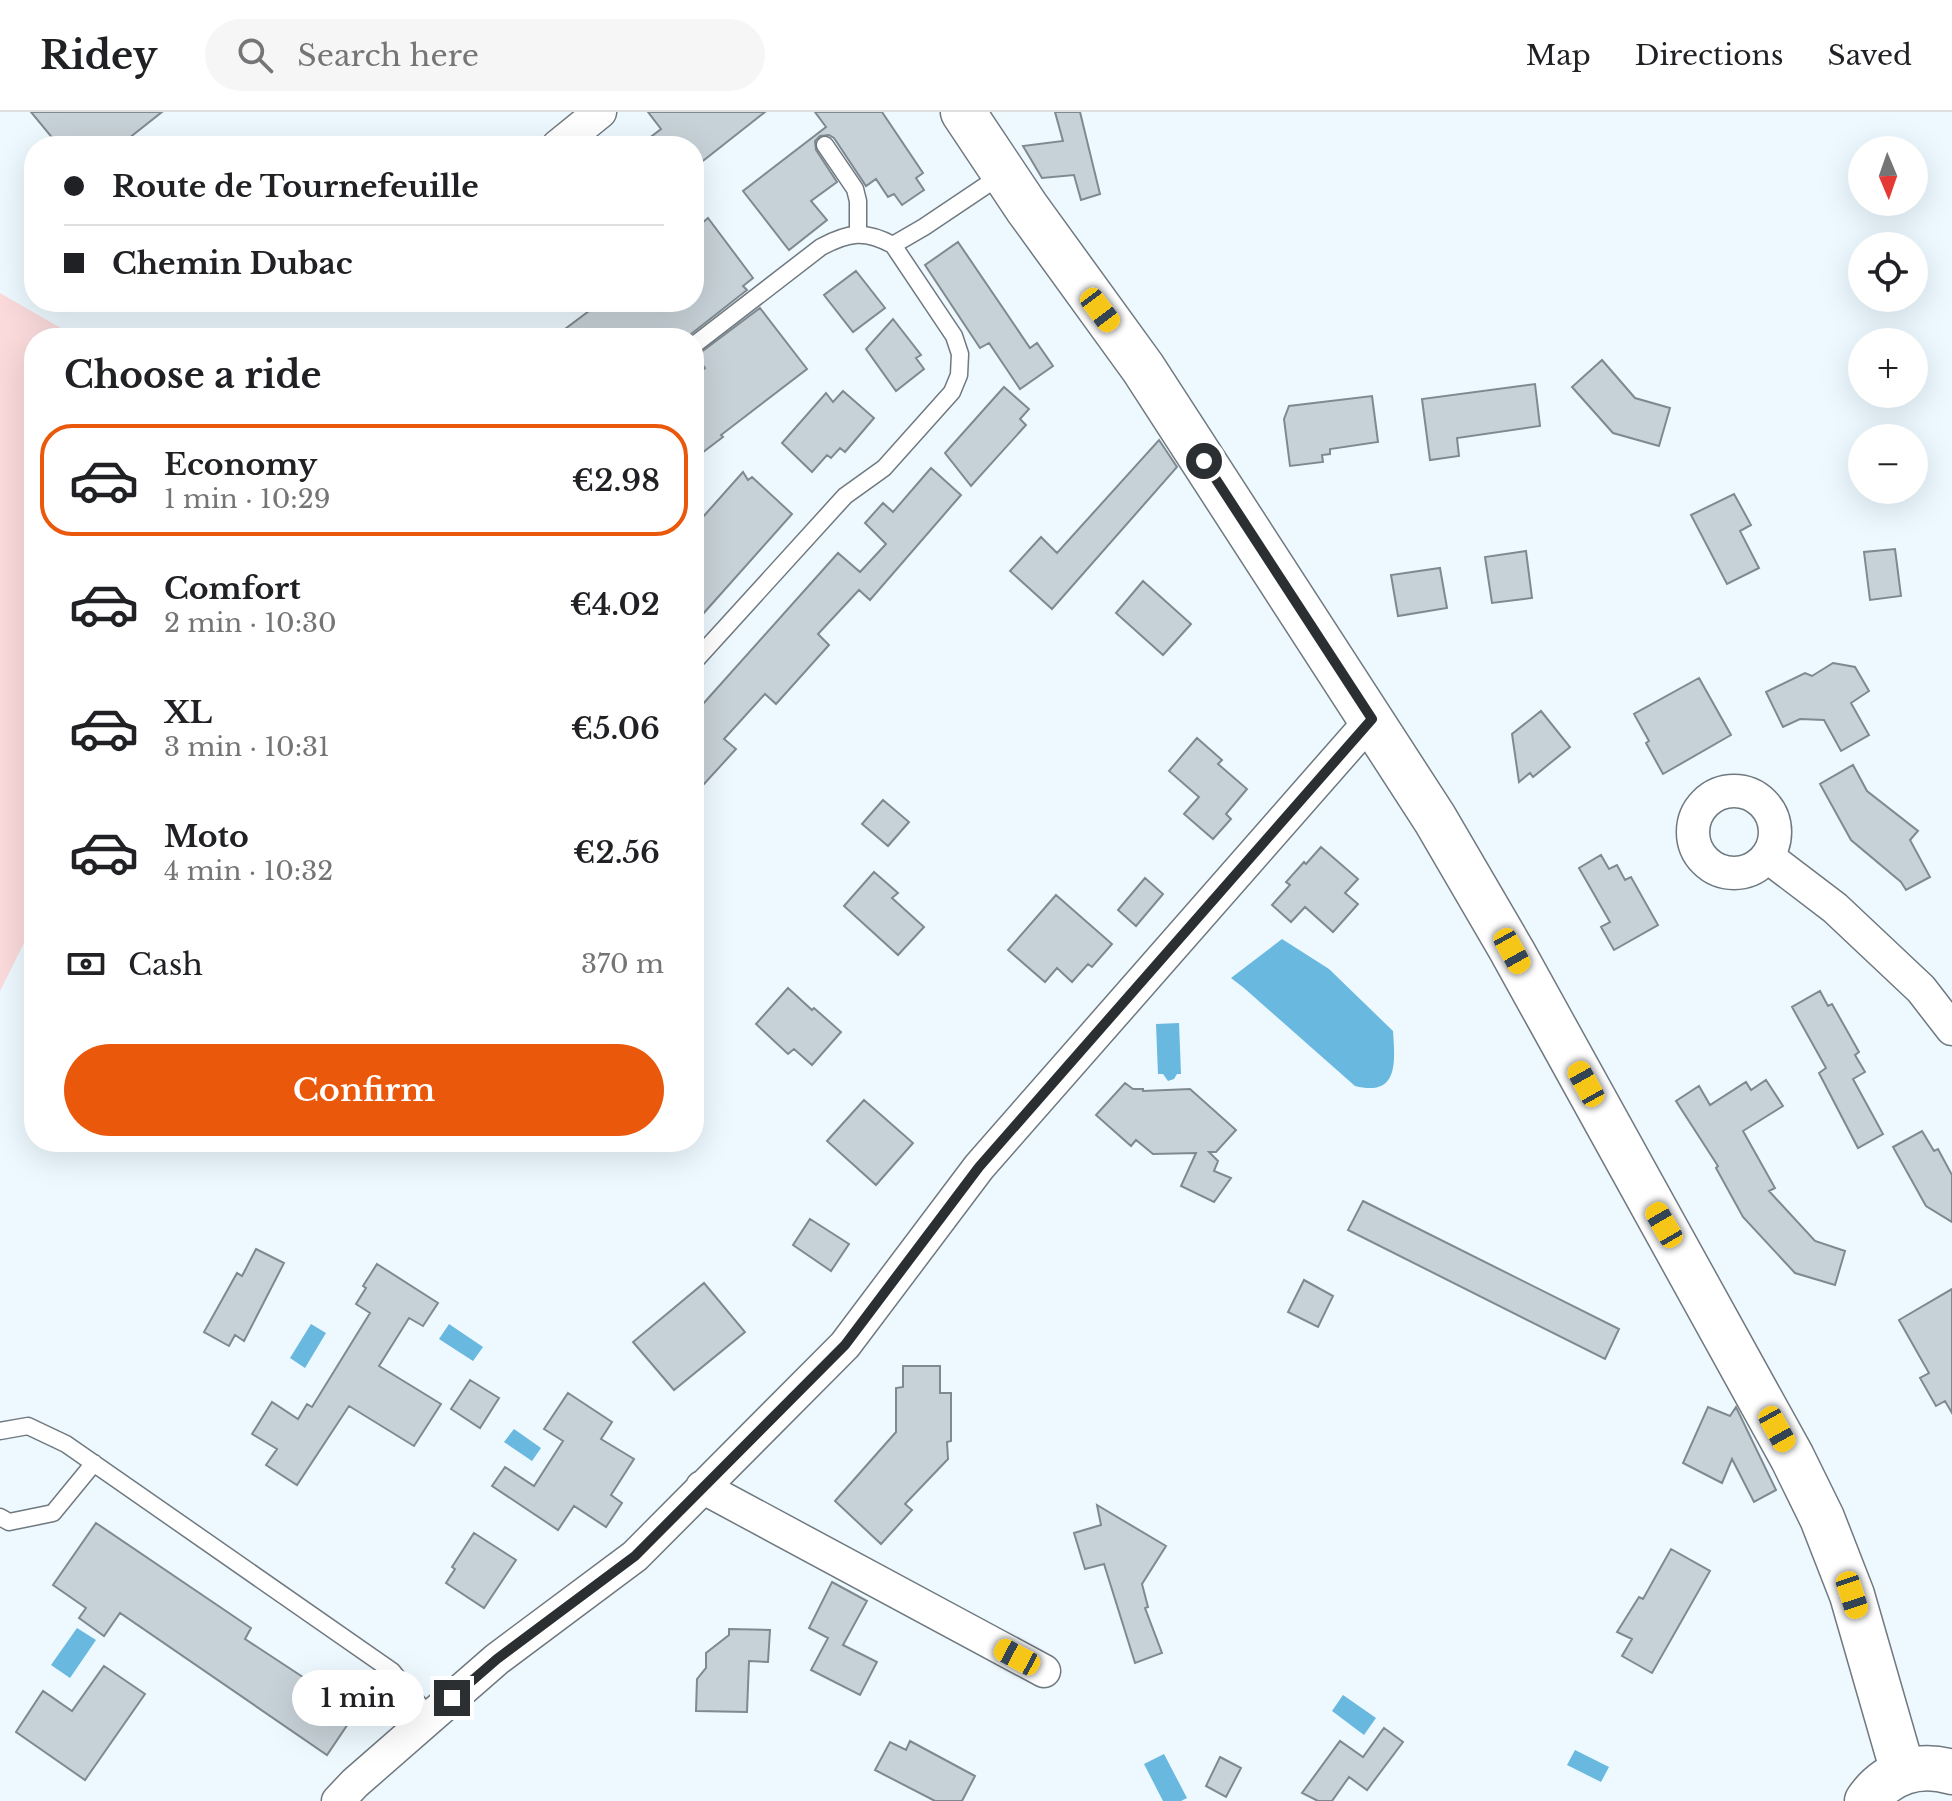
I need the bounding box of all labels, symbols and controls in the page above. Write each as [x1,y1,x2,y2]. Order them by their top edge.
search box [205,19,765,91]
text: Ridey [40,32,157,79]
icon: search [233,33,277,77]
text: Search here [297,37,479,74]
text: Map [1526,38,1591,73]
text: Directions [1635,38,1784,73]
text: Saved [1828,38,1912,73]
north arrow [1848,136,1928,216]
map controls [1848,136,1928,504]
text: Route de Tournefeuille [112,168,479,205]
button: locate [1848,232,1928,312]
text: Chemin Dubac [112,245,353,282]
car [1076,284,1124,336]
button: + [1848,328,1928,408]
text: Choose a ride [64,353,321,398]
button: − [1848,424,1928,504]
route start [1186,443,1222,479]
icon: car [68,444,140,516]
text: Economy [164,446,317,483]
text: €2.98 [572,462,660,499]
text: 1 min · 10:29 [164,483,330,515]
icon: car [68,568,140,640]
text: Comfort [164,570,301,607]
text: €4.02 [570,586,660,623]
text: 2 min · 10:30 [164,607,337,639]
icon: car [68,692,140,764]
text: XL [164,694,212,731]
text: €5.06 [571,710,660,747]
text: 3 min · 10:31 [164,731,330,763]
icon: car [68,816,140,888]
text: Moto [164,818,249,855]
text: €2.56 [573,834,660,871]
text: 4 min · 10:32 [164,855,333,887]
car [1490,924,1534,978]
icon: cash [64,942,108,986]
text: Cash [128,946,203,983]
text: 370 m [581,948,664,980]
button: Confirm [64,1044,664,1136]
car [1564,1057,1608,1111]
car [1642,1198,1686,1252]
car [1755,1402,1799,1456]
car [1833,1568,1871,1622]
car [990,1635,1044,1679]
callout: 1 min [292,1670,424,1726]
route end [434,1680,470,1716]
text: 1 min [321,1682,395,1714]

